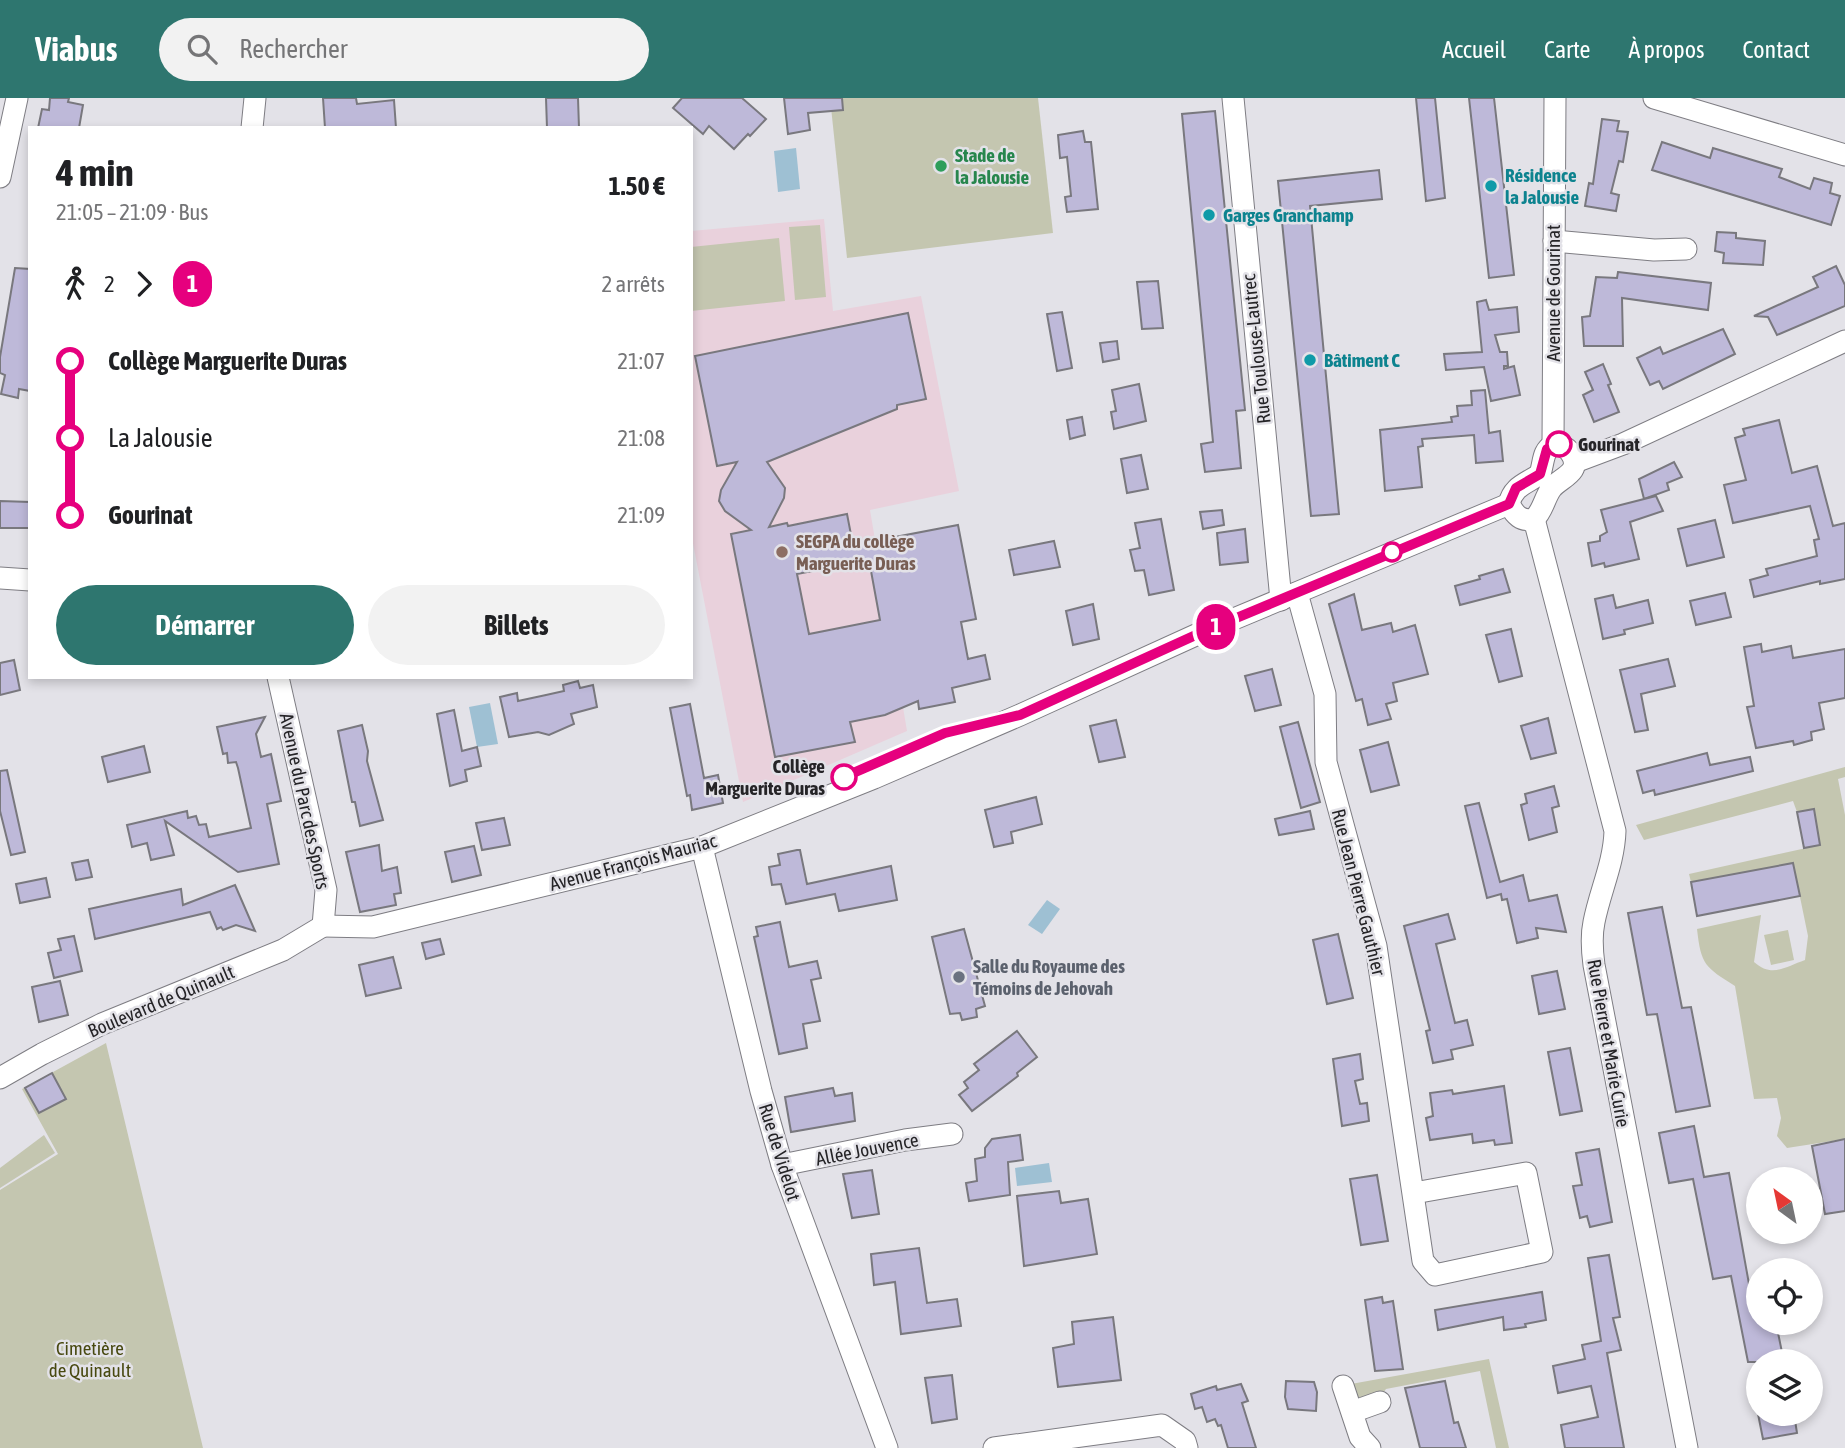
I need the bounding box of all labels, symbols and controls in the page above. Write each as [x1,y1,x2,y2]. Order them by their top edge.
search box [159,18,649,81]
text: Viabus [35,30,117,68]
icon: search [183,30,221,68]
text: Rechercher [239,34,347,64]
text: Accueil [1442,36,1506,63]
text: Carte [1544,36,1590,63]
text: À propos [1628,36,1704,63]
text: Contact [1742,36,1810,63]
place label: Stade de la Jalousie [955,144,1029,188]
text: 4 min [56,151,134,194]
marker: Stade de la Jalousie [933,158,949,174]
place label: Résidence la Jalousie [1505,164,1579,208]
text: 1.50 € [608,171,665,201]
marker: Résidence la Jalousie [1483,178,1499,194]
text: 21:05 – 21:09 · Bus [56,199,208,225]
place label: Garges Granchamp [1223,204,1354,226]
marker: Garges Granchamp [1201,207,1217,223]
street label: Avenue de Gourinat [1542,224,1564,362]
icon: walk [56,265,94,303]
icon: forward [125,265,163,303]
text: 1 [187,270,198,297]
text: 2 [104,271,115,297]
text: 2 arrêts [602,271,665,297]
street label: Rue Toulouse-Lautrec [1237,272,1275,425]
text: Collège Marguerite Duras [108,346,347,376]
text: 21:07 [617,348,665,374]
place label: Bâtiment C [1324,349,1400,371]
marker: Bâtiment C [1302,352,1318,368]
text: La Jalousie [108,423,213,453]
text: 21:08 [617,425,665,451]
marker: Gourinat [1546,431,1572,457]
place label: Gourinat [1578,433,1640,455]
text: Gourinat [108,500,192,530]
text: 21:09 [617,502,665,528]
place label: SEGPA du collège Marguerite Duras [796,530,916,574]
unlabelled marker [1382,542,1402,562]
marker: SEGPA du collège Marguerite Duras [774,544,790,560]
button: Démarrer [56,585,354,665]
button: Billets [368,585,665,665]
line badge: 1 [1193,604,1239,650]
text: 1 [1210,613,1222,640]
street label: Avenue du Parc des Sports [276,711,334,891]
place label: Collège Marguerite Duras [705,755,825,799]
marker: Collège Marguerite Duras [831,764,857,790]
street label: Rue Jean Pierre Gauthier [1328,806,1390,978]
street label: Avenue François Mauriac [547,829,720,895]
place label: Salle du Royaume des Témoins de Jehovah [973,955,1125,999]
street label: Rue Pierre et Marie Curie [1583,957,1635,1129]
street label: Boulevard de Quinault [85,960,237,1042]
marker: Salle du Royaume des Témoins de Jehovah [951,969,967,985]
street label: Rue de Videlot [755,1101,805,1203]
street label: Allée Jouvence [814,1128,920,1170]
north arrow [1746,1167,1824,1244]
map controls [1746,1167,1823,1426]
button: locate [1746,1258,1823,1335]
park label: Cimetière de Quinault [49,1337,131,1381]
button: layers [1746,1349,1823,1426]

